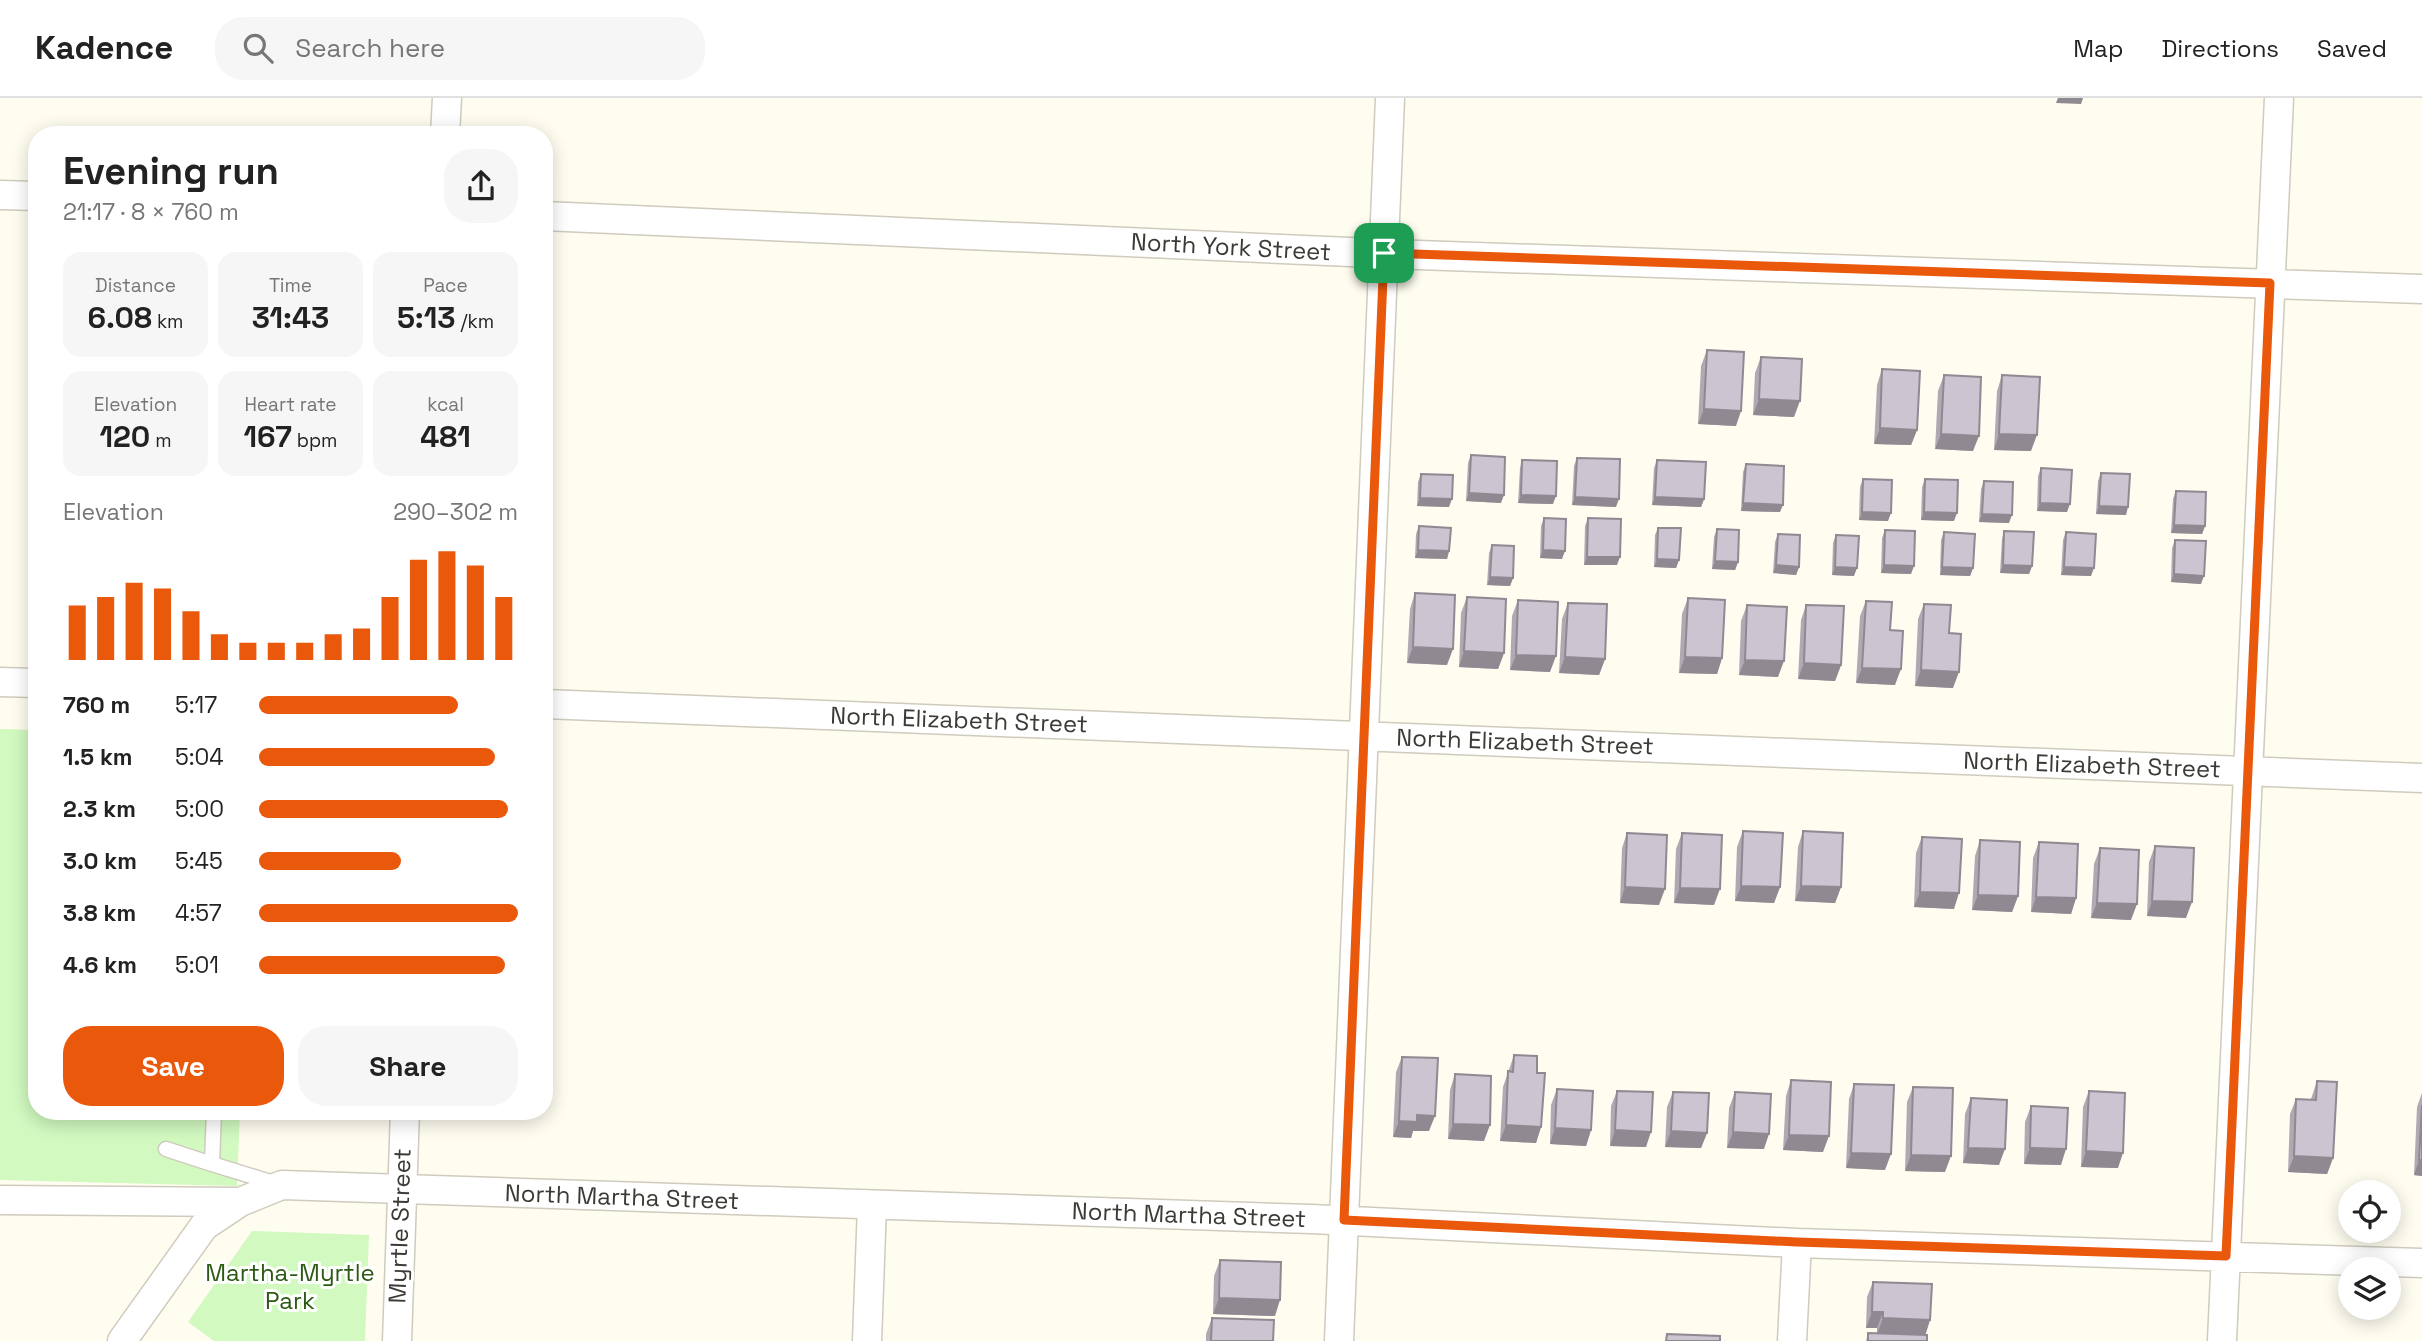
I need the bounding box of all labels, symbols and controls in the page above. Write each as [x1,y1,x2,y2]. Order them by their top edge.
search box [215,17,705,80]
text: Kadence [35,27,173,69]
icon: search [239,29,277,67]
text: Search here [295,31,445,65]
text: Map [2073,33,2123,64]
text: Directions [2161,33,2279,64]
text: Saved [2317,33,2387,64]
text: Evening run [63,147,279,195]
button: share [444,149,518,223]
text: 21:17 · 8 × 760 m [63,197,239,227]
pin [1354,223,1414,283]
street label: North York Street [1130,226,1332,267]
icon: arrive [1365,234,1403,272]
text: Distance [95,273,176,298]
text: Time [269,273,312,298]
text: Pace [423,273,468,298]
text: 6.08 [88,298,152,337]
text: 31:43 [252,298,329,337]
text: 5:13 [397,298,456,337]
text: km [152,309,183,334]
text: /km [456,309,494,334]
text: Elevation [94,392,177,417]
text: Heart rate [244,392,337,417]
text: kcal [427,392,464,417]
text: 120 [99,417,150,456]
text: 167 [244,417,292,456]
text: 481 [420,417,471,456]
text: m [150,428,172,453]
text: bpm [292,428,337,453]
text: Elevation [63,497,164,527]
text: 290–302 m [393,497,518,527]
text: 760 m [63,690,130,720]
text: 5:17 [175,690,217,720]
street label: North Elizabeth Street [830,700,1088,739]
street label: North Elizabeth Street [1396,722,1654,761]
text: 1.5 km [63,742,133,772]
text: 5:04 [175,742,224,772]
street label: North Elizabeth Street [1963,745,2221,784]
text: 2.3 km [63,794,136,824]
text: 5:00 [175,794,224,824]
text: 3.0 km [63,846,137,876]
text: 5:45 [175,846,223,876]
text: 3.8 km [63,898,136,928]
text: 4:57 [175,898,222,928]
text: 4.6 km [63,950,137,980]
text: 5:01 [175,950,219,980]
button: Save [63,1026,284,1106]
button: Share [298,1026,518,1106]
street label: Myrtle Street [381,1148,418,1304]
street label: North Martha Street [504,1177,740,1216]
map controls [2338,1180,2401,1320]
button: locate [2338,1180,2401,1243]
street label: North Martha Street [1071,1195,1307,1234]
park label: Martha-Myrtle Park [205,1257,375,1316]
button: layers [2338,1257,2401,1320]

